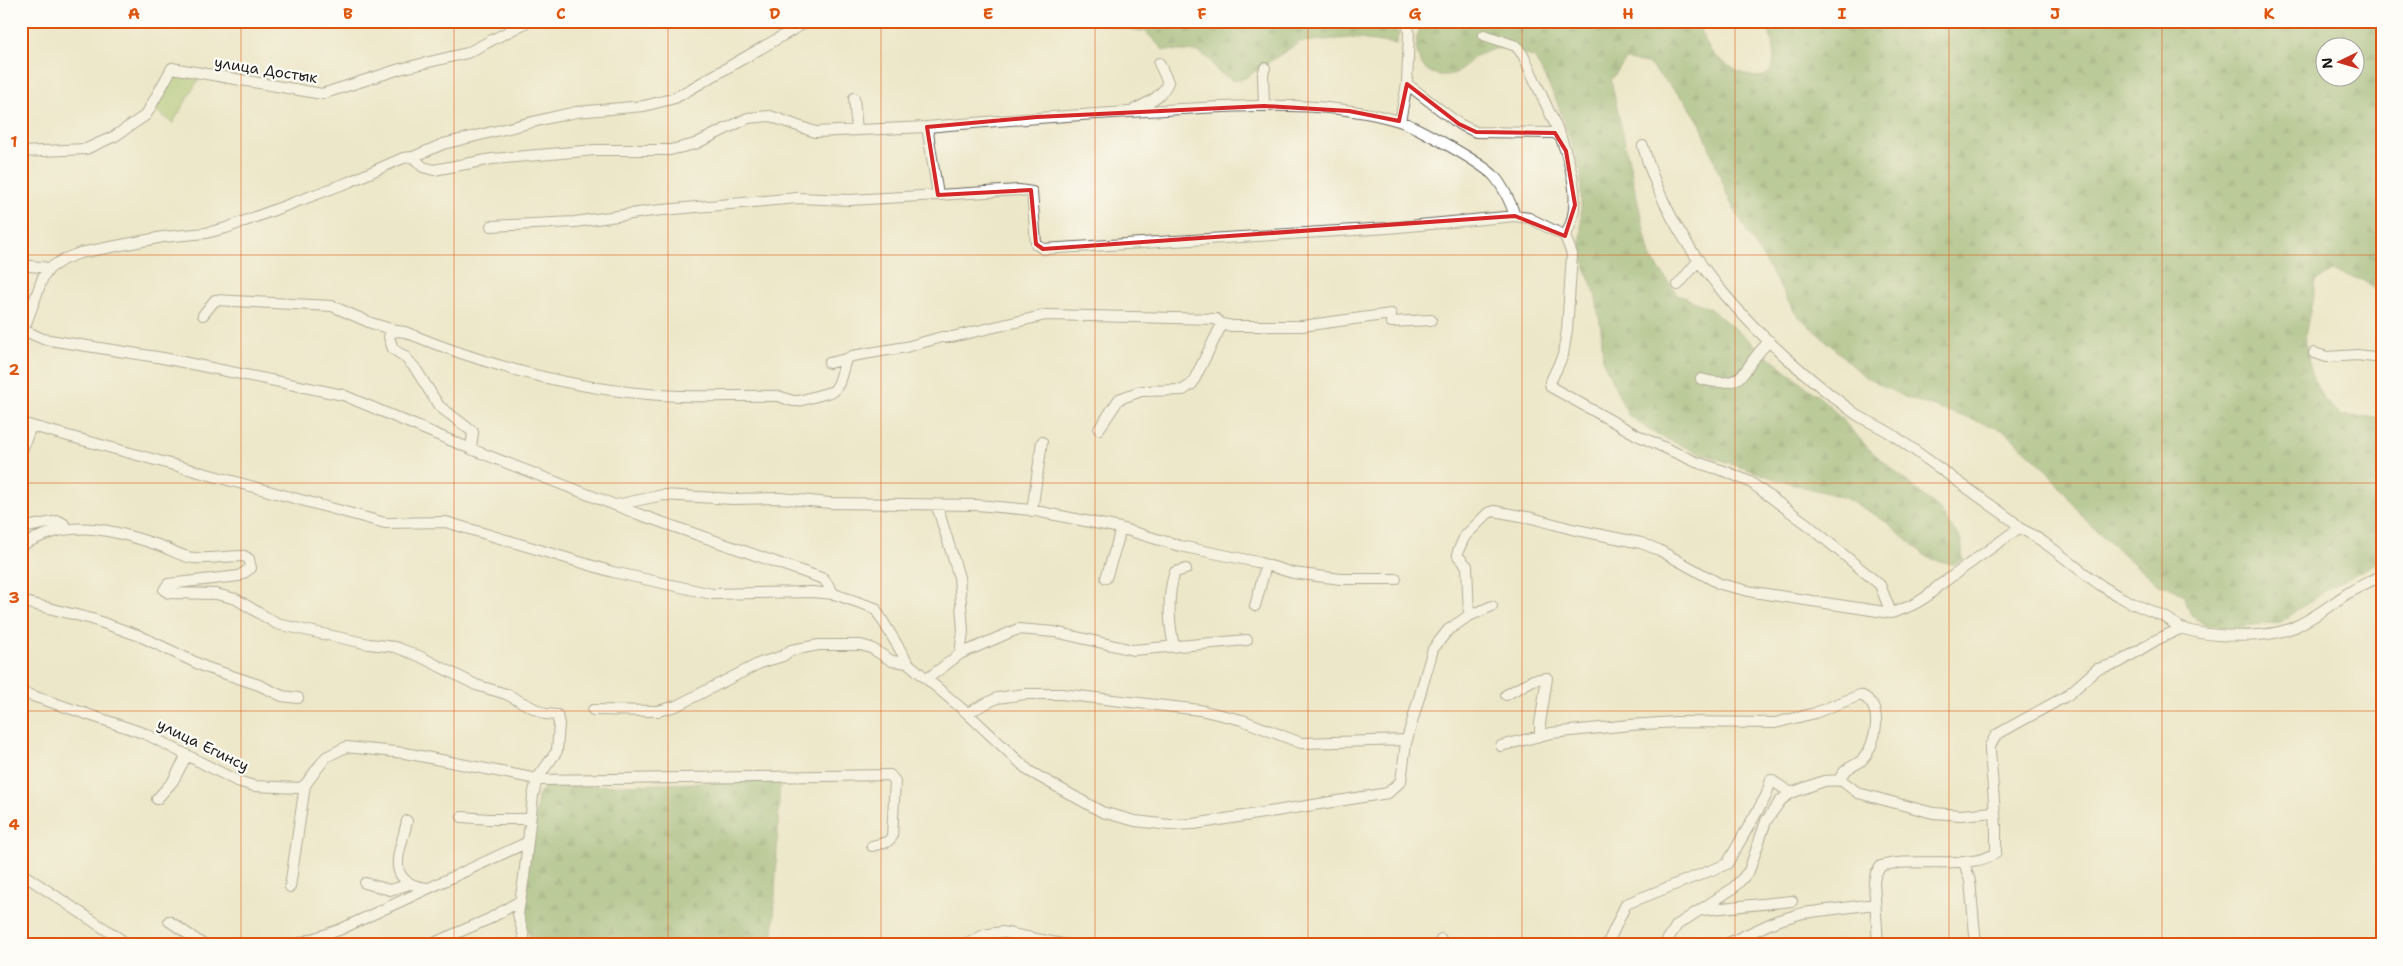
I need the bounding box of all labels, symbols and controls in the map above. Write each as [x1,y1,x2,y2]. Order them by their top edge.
text: A [128,3,140,24]
text: B [343,3,353,24]
text: C [556,3,566,24]
text: D [769,3,781,24]
text: E [983,3,993,24]
text: F [1197,3,1207,24]
text: G [1409,3,1422,24]
text: H [1622,3,1634,24]
text: I [1838,3,1847,24]
text: J [2050,3,2060,24]
text: K [2264,3,2275,24]
north arrow [2316,38,2366,88]
street label: улица Достык [213,52,319,88]
text: N [2318,57,2336,69]
text: 1 [10,131,18,152]
text: 2 [8,359,20,380]
text: 3 [8,587,20,608]
street label: улица Егинсу [154,714,252,776]
text: 4 [8,814,20,835]

